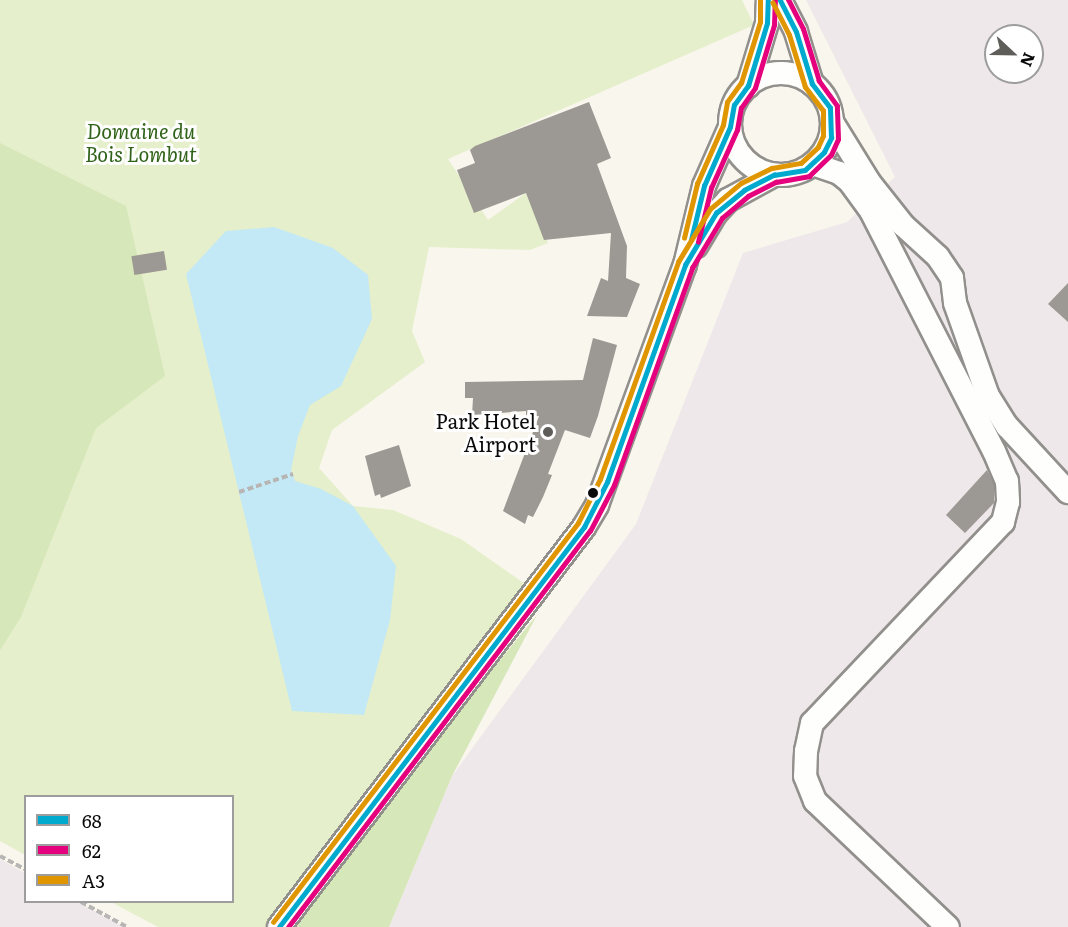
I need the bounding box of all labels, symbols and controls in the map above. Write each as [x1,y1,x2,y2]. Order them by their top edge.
north arrow [984,24,1044,84]
text: N [1015,49,1042,71]
park label: Domaine du Bois Lombut [85,118,197,165]
place label: Park Hotel Airport [435,408,536,455]
marker: Park Hotel Airport [541,425,555,439]
unlabelled marker [587,487,599,499]
legend [24,795,234,903]
text: 68 [82,807,102,834]
text: 62 [82,837,101,864]
text: A3 [82,867,105,894]

